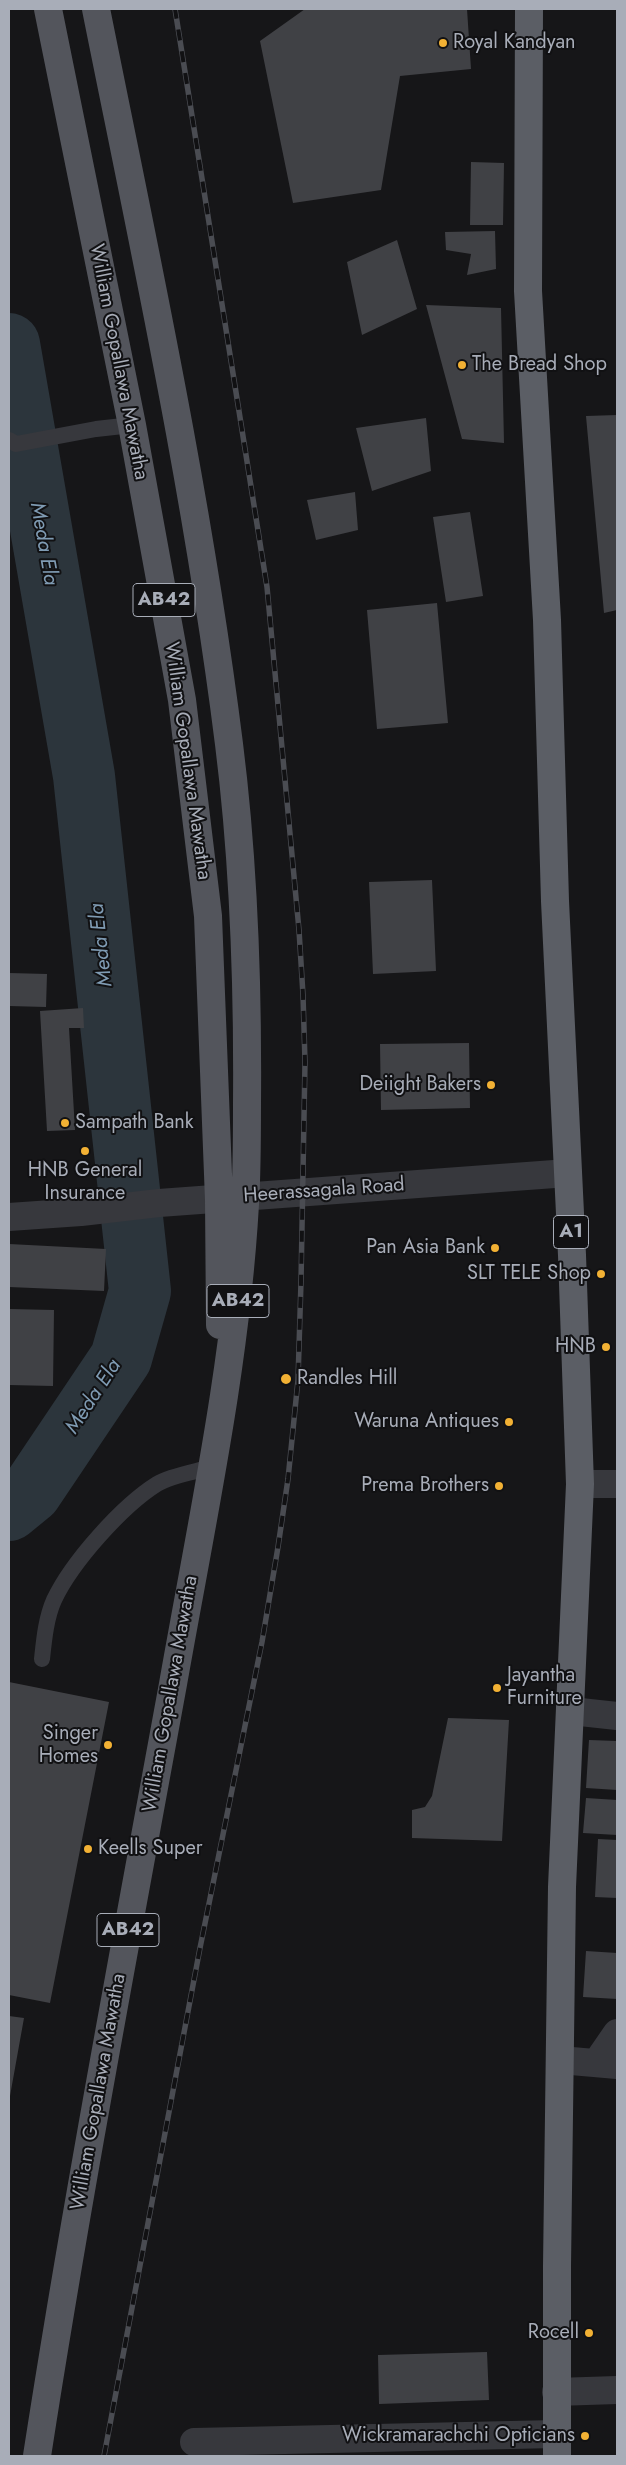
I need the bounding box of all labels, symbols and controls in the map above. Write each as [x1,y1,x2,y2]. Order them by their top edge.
place label: Royal Kandyan [453,31,576,55]
marker: Royal Kandyan [437,37,449,49]
street label: William Gopallawa Mawatha [83,242,153,482]
place label: The Bread Shop [472,353,607,377]
marker: The Bread Shop [456,359,468,371]
water label: Meda Ela [23,500,63,588]
road number: AB42 [133,584,195,616]
street label: William Gopallawa Mawatha [158,641,216,881]
water label: Meda Ela [85,902,119,988]
place label: Deiight Bakers [360,1073,481,1097]
marker: Deiight Bakers [485,1079,497,1091]
place label: Sampath Bank [75,1111,194,1135]
marker: Sampath Bank [59,1117,71,1129]
marker: HNB General Insurance [79,1145,91,1157]
place label: HNB General Insurance [28,1159,142,1206]
street label: Heerassagala Road [243,1173,405,1209]
road number: A1 [554,1216,588,1248]
place label: Pan Asia Bank [366,1236,485,1260]
marker: Pan Asia Bank [489,1242,501,1254]
place label: SLT TELE Shop [467,1262,591,1286]
marker: SLT TELE Shop [595,1268,607,1280]
road number: AB42 [207,1284,269,1318]
place label: HNB [555,1335,596,1359]
marker: HNB [600,1341,612,1353]
water label: Meda Ela [61,1355,127,1439]
place label: Randles Hill [297,1367,397,1391]
marker: Randles Hill [279,1372,293,1386]
place label: Waruna Antiques [354,1410,499,1434]
marker: Waruna Antiques [503,1416,515,1428]
place label: Prema Brothers [361,1474,489,1498]
marker: Prema Brothers [493,1480,505,1492]
street label: William Gopallawa Mawatha [138,1574,204,1814]
place label: Jayantha Furniture [507,1664,582,1711]
marker: Jayantha Furniture [491,1682,503,1694]
place label: Singer Homes [39,1722,98,1769]
marker: Singer Homes [102,1739,114,1751]
place label: Keells Super [98,1837,203,1861]
marker: Keells Super [82,1843,94,1855]
road number: AB42 [97,1914,159,1946]
street label: William Gopallawa Mawatha [66,1972,132,2212]
place label: Rocell [528,2321,579,2345]
marker: Rocell [583,2327,595,2339]
place label: Wickramarachchi Opticians [342,2424,575,2448]
marker: Wickramarachchi Opticians [579,2430,591,2442]

